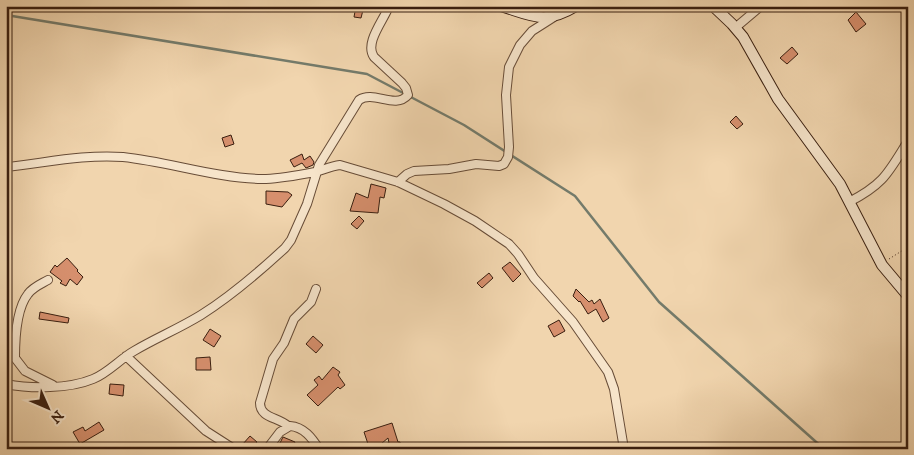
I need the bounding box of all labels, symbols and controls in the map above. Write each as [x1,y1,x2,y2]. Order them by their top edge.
north arrow [22,382,72,432]
text: N [46,406,67,427]

